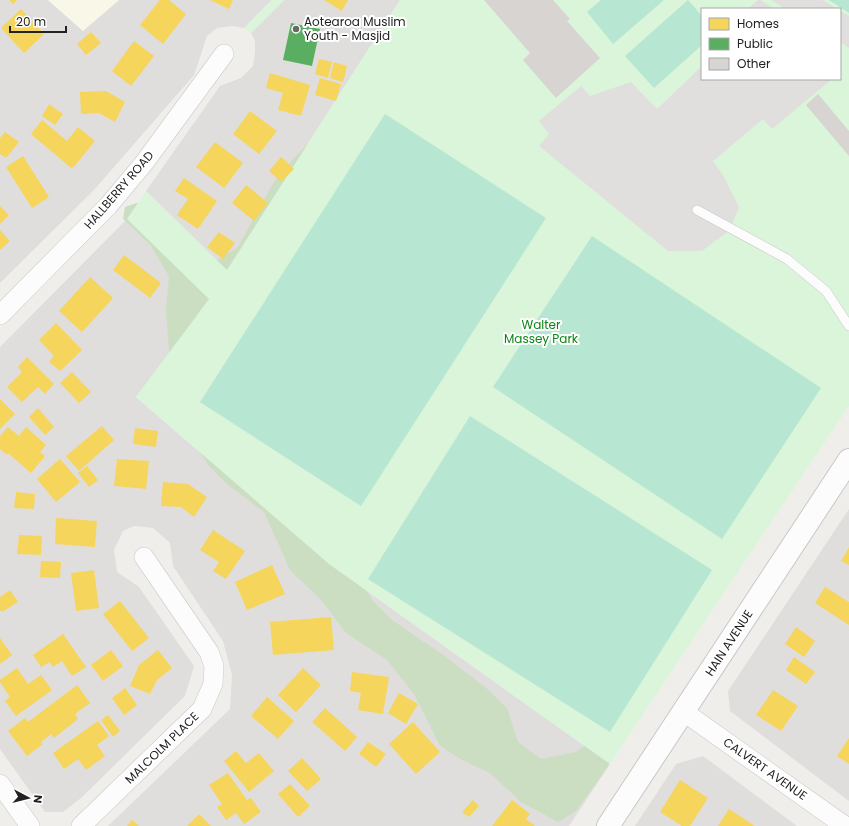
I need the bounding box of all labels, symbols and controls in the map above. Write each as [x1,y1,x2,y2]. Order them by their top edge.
scale bar [10,8,66,34]
legend [701,8,841,80]
text: 20 m [16,13,46,30]
place label: Aotearoa Muslim Youth - Masjid [304,13,406,44]
text: Homes [737,15,779,32]
marker: Aotearoa Muslim Youth - Masjid [291,24,301,34]
text: Public [737,35,773,52]
text: Other [737,55,771,72]
street label: HALLBERRY ROAD [80,147,157,232]
park label: Walter Massey Park [504,316,579,347]
street label: HAIN AVENUE [701,606,756,679]
street label: MALCOLM PLACE [121,708,202,787]
street label: CALVERT AVENUE [720,733,811,804]
north arrow [8,778,48,818]
text: N [29,794,46,804]

